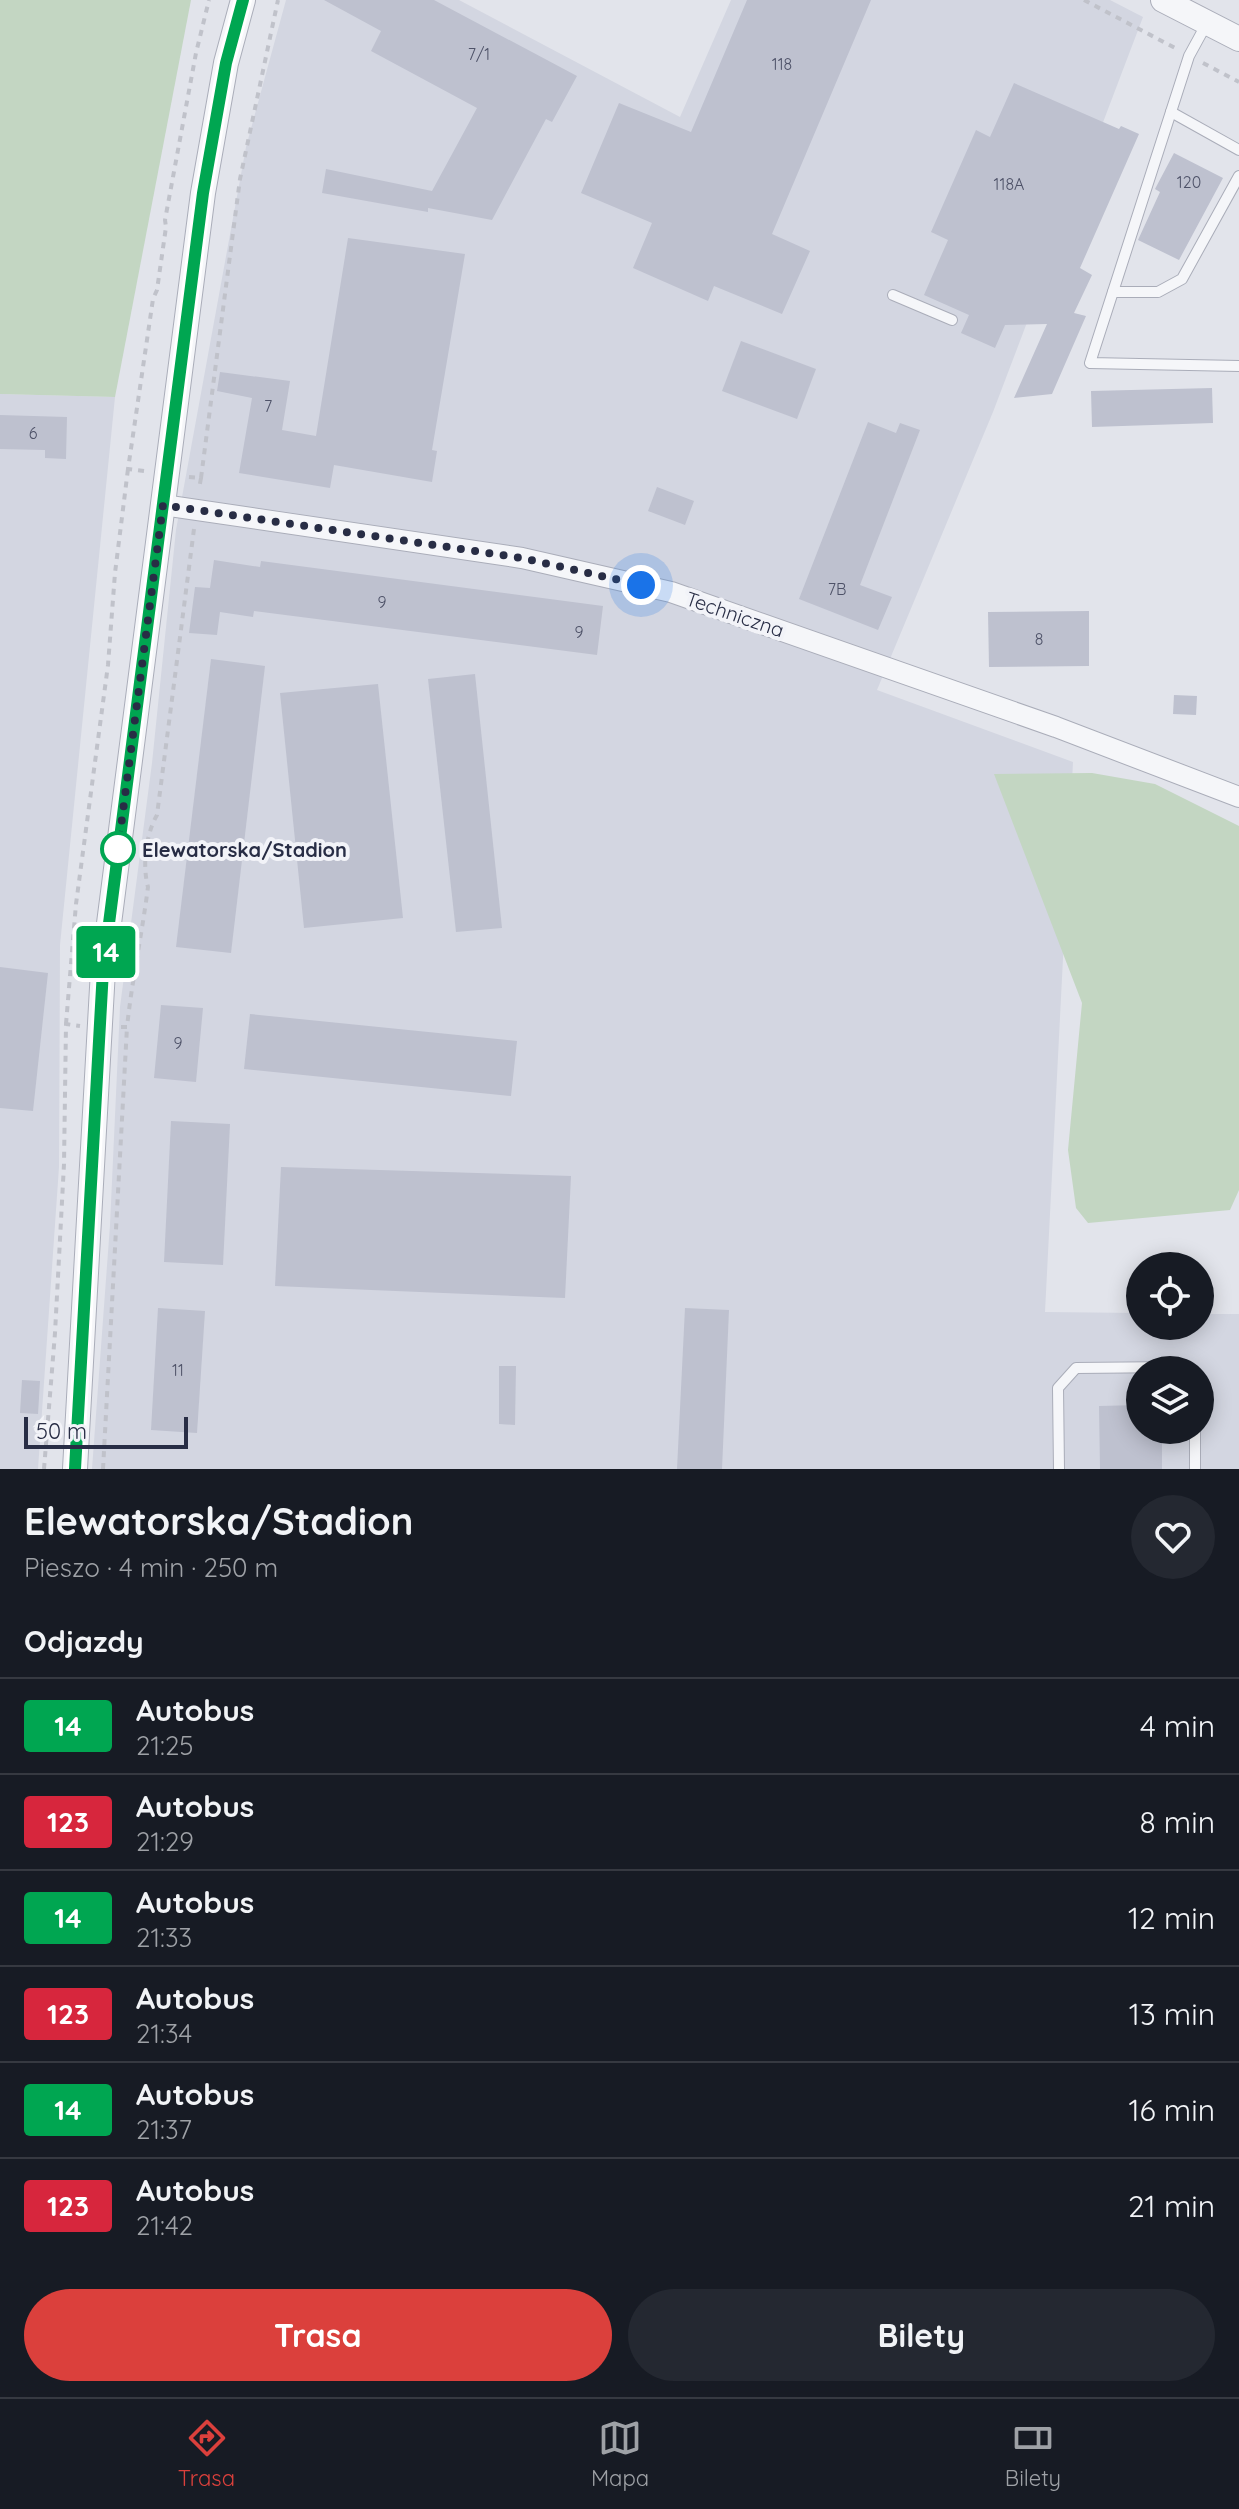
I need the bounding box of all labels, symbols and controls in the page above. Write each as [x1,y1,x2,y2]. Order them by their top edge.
house number: 7/1 [468,44,490,64]
house number: 118 [772,54,792,74]
house number: 120 [1177,172,1201,192]
house number: 118A [994,174,1024,194]
house number: 7 [264,396,272,416]
house number: 6 [29,423,38,443]
your location [621,565,661,605]
house number: 7B [828,579,846,599]
street label: Techniczna [683,586,787,642]
house number: 9 [378,592,387,612]
house number: 9 [575,622,584,642]
house number: 8 [1035,629,1043,649]
marker: Elewatorska/Stadion [101,832,135,866]
place label: Elewatorska/Stadion [142,837,347,862]
line badge: 14 [70,926,142,978]
text: 14 [92,934,120,969]
house number: 9 [174,1033,183,1053]
map controls [1126,1252,1214,1444]
button: locate [1126,1252,1214,1340]
button: layers [1126,1356,1214,1444]
house number: 11 [172,1360,184,1380]
scale bar [24,1413,188,1449]
text: 50 m [36,1417,87,1445]
button: heart [1131,1495,1215,1579]
text: Elewatorska/Stadion [24,1497,413,1545]
text: Pieszo · 4 min · 250 m [24,1551,278,1584]
text: Odjazdy [24,1622,144,1660]
text: Autobus [136,1691,254,1729]
text: 4 min [1140,1707,1215,1745]
text: 14 [54,1708,82,1743]
text: 21:25 [136,1729,193,1762]
text: Autobus [136,1787,254,1825]
text: 8 min [1139,1803,1215,1841]
text: 123 [47,1804,89,1839]
text: 21:29 [136,1825,194,1858]
text: Autobus [136,1883,254,1921]
text: 12 min [1128,1899,1215,1937]
text: 14 [54,1900,82,1935]
text: 21:33 [136,1921,192,1954]
text: Autobus [136,1979,254,2017]
text: 13 min [1129,1995,1215,2033]
text: 123 [47,1996,89,2031]
text: 21:34 [136,2017,192,2050]
text: Autobus [136,2075,254,2113]
text: 16 min [1128,2091,1215,2129]
text: 14 [54,2092,82,2127]
text: 21:37 [136,2113,192,2146]
text: Autobus [136,2171,254,2209]
text: 21 min [1128,2187,1215,2225]
text: 123 [47,2188,89,2223]
text: 21:42 [136,2209,193,2242]
button: Trasa [24,2289,612,2381]
button: Bilety [628,2289,1215,2381]
tab: Trasa [178,2416,235,2492]
tab: Mapa [591,2416,649,2492]
tab: Bilety [1005,2416,1061,2492]

